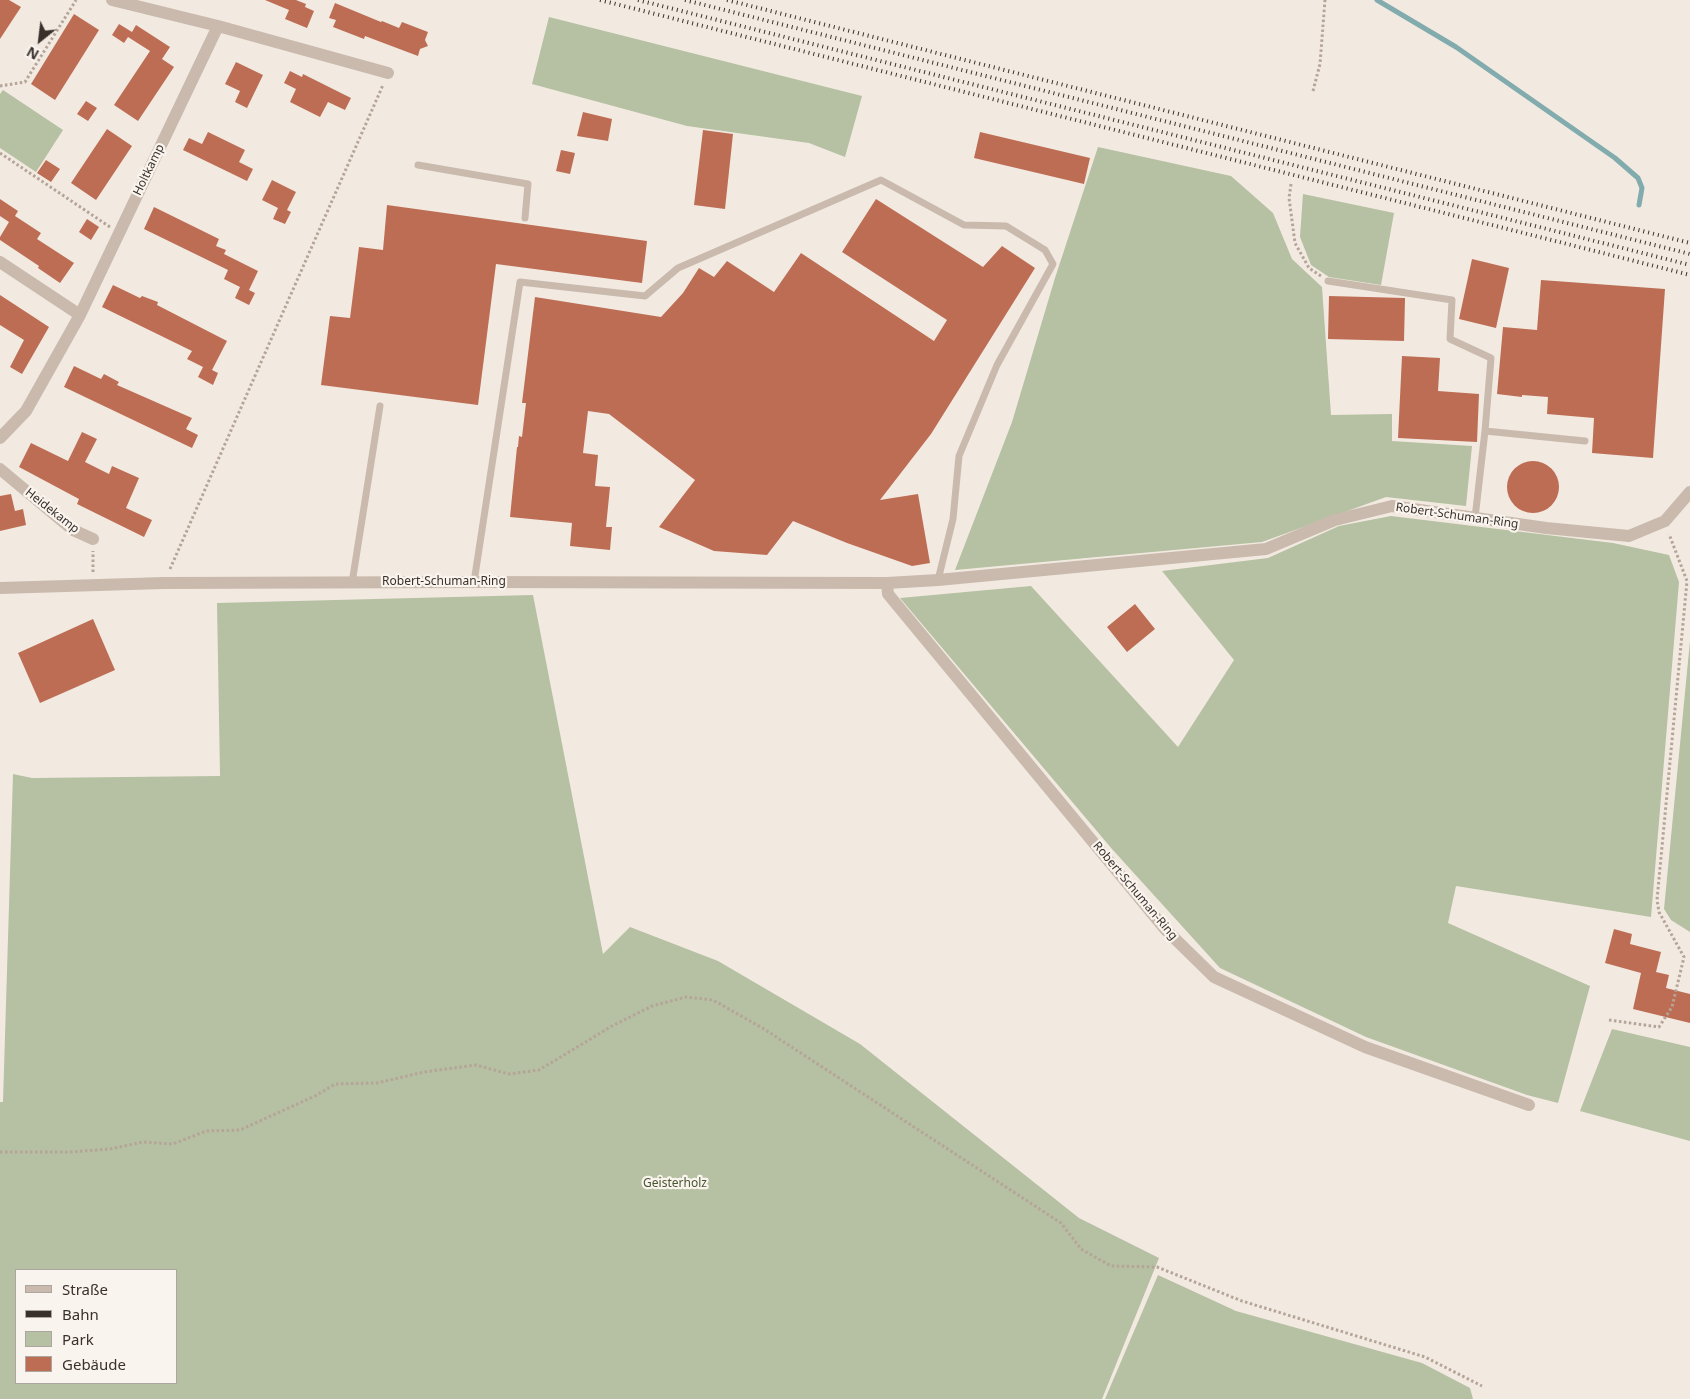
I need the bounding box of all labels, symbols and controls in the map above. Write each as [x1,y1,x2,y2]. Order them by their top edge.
north arrow [15,15,65,65]
text: N [23,42,42,65]
street label: Holtkamp [130,142,168,198]
street label: Heidekamp [22,485,82,537]
street label: Robert-Schuman-Ring [1395,500,1519,532]
street label: Robert-Schuman-Ring [382,575,506,589]
street label: Robert-Schuman-Ring [1090,839,1180,943]
park label: Geisterholz [643,1177,707,1191]
legend [15,1269,178,1384]
text: Straße [62,1279,108,1299]
text: Bahn [62,1304,99,1324]
text: Park [62,1329,94,1349]
text: Gebäude [62,1354,126,1374]

